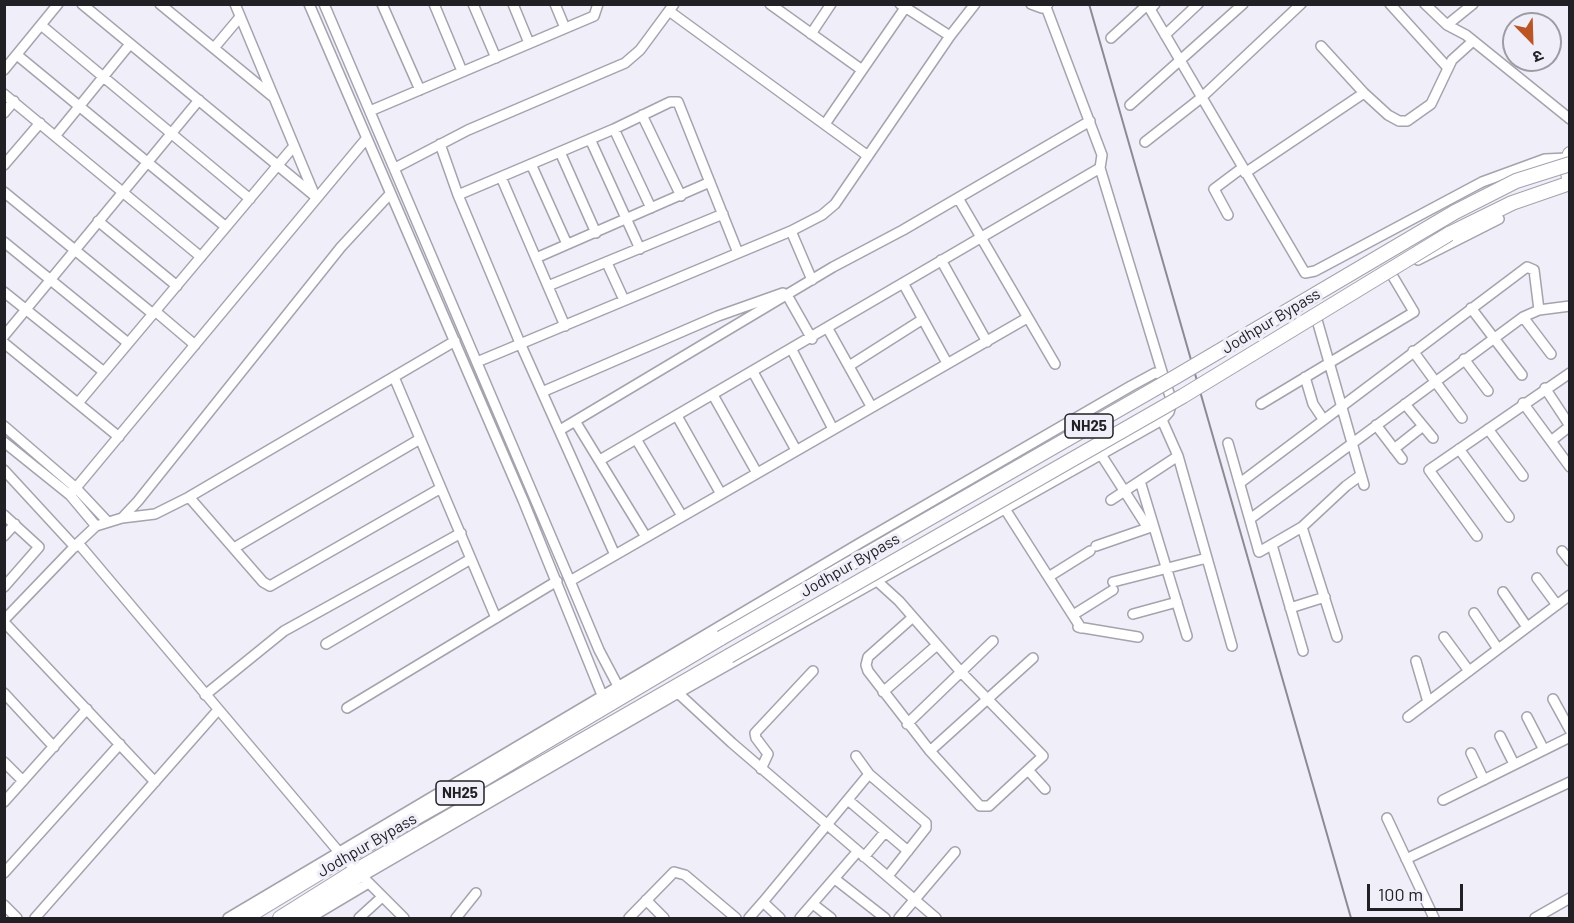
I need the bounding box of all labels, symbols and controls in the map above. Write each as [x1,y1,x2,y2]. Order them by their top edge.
north arrow [1502,12,1562,72]
text: उ [1530,47,1546,68]
street label: Jodhpur Bypass [1218,284,1324,358]
road number: NH25 [1065,414,1113,438]
street label: Jodhpur Bypass [797,529,903,601]
road number: NH25 [436,781,484,805]
street label: Jodhpur Bypass [314,809,420,881]
scale bar [1370,872,1466,910]
text: 100 m [1378,883,1423,905]

